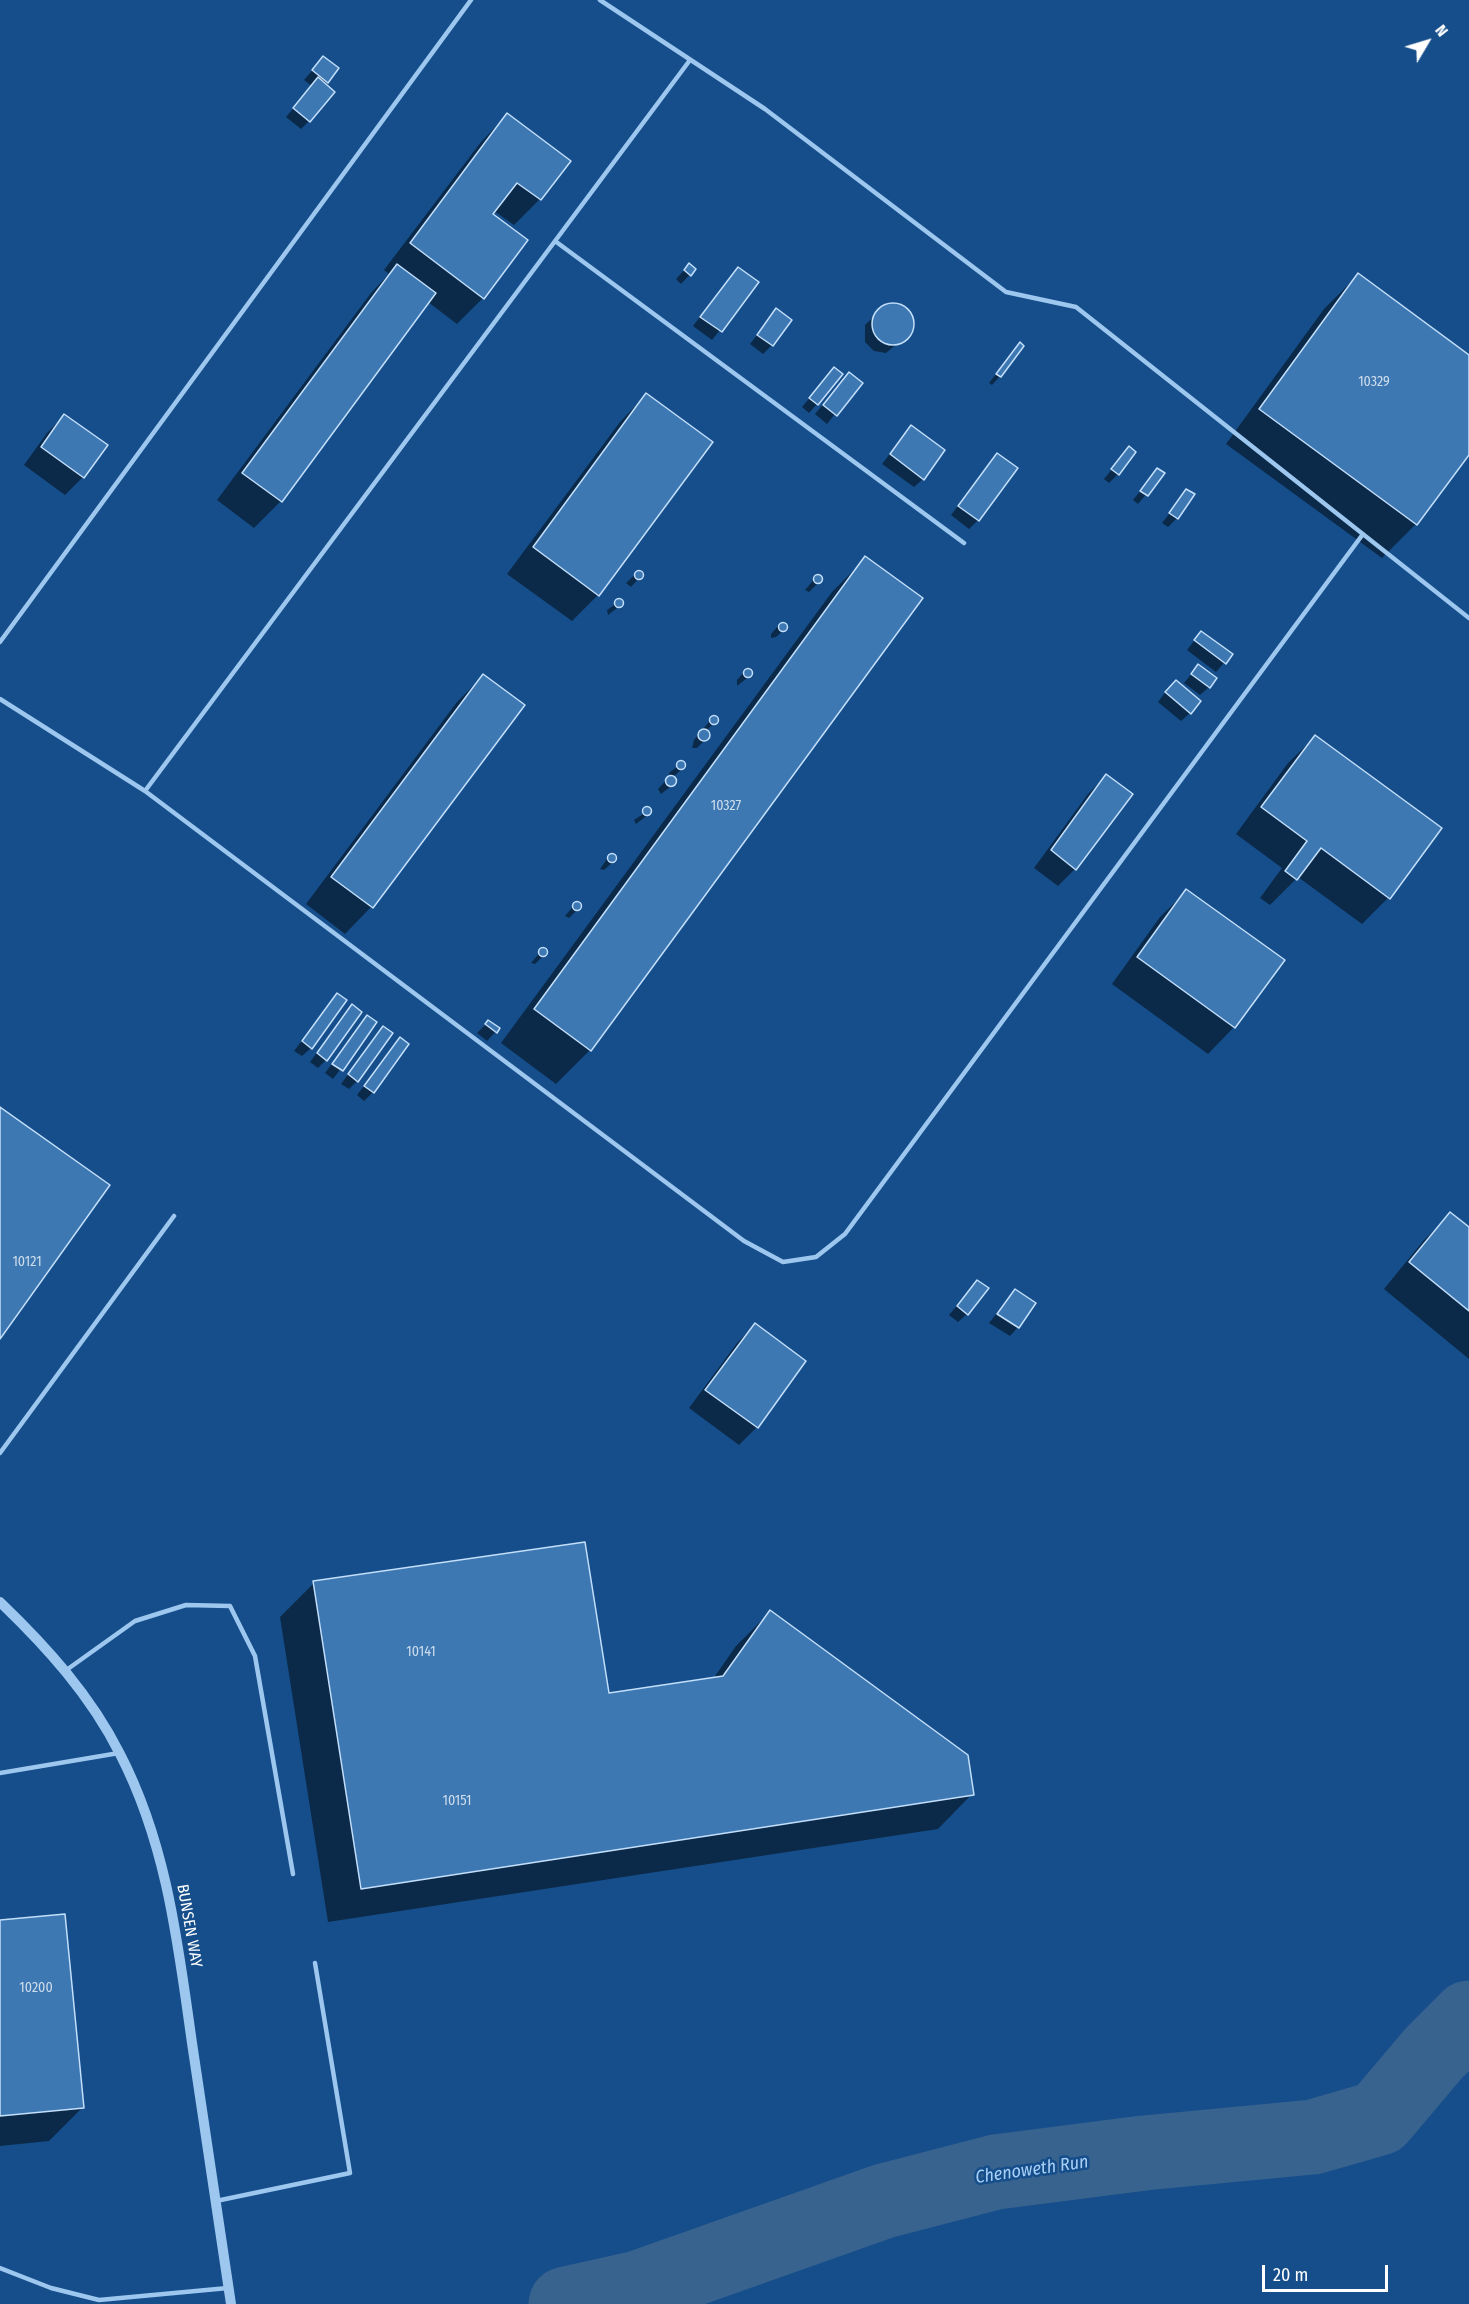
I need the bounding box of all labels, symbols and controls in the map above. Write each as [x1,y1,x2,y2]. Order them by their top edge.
north arrow [1397,12,1457,72]
text: N [1431,21,1452,40]
house number: 10329 [1358,374,1390,390]
house number: 10327 [711,798,741,814]
house number: 10121 [12,1254,42,1270]
house number: 10141 [406,1644,436,1660]
house number: 10151 [442,1793,472,1809]
street label: BUNSEN WAY [172,1883,206,1969]
house number: 10200 [19,1980,53,1996]
water label: Chenoweth Run [974,2151,1090,2189]
scale bar [1265,2253,1391,2291]
text: 20 m [1273,2264,1308,2286]

